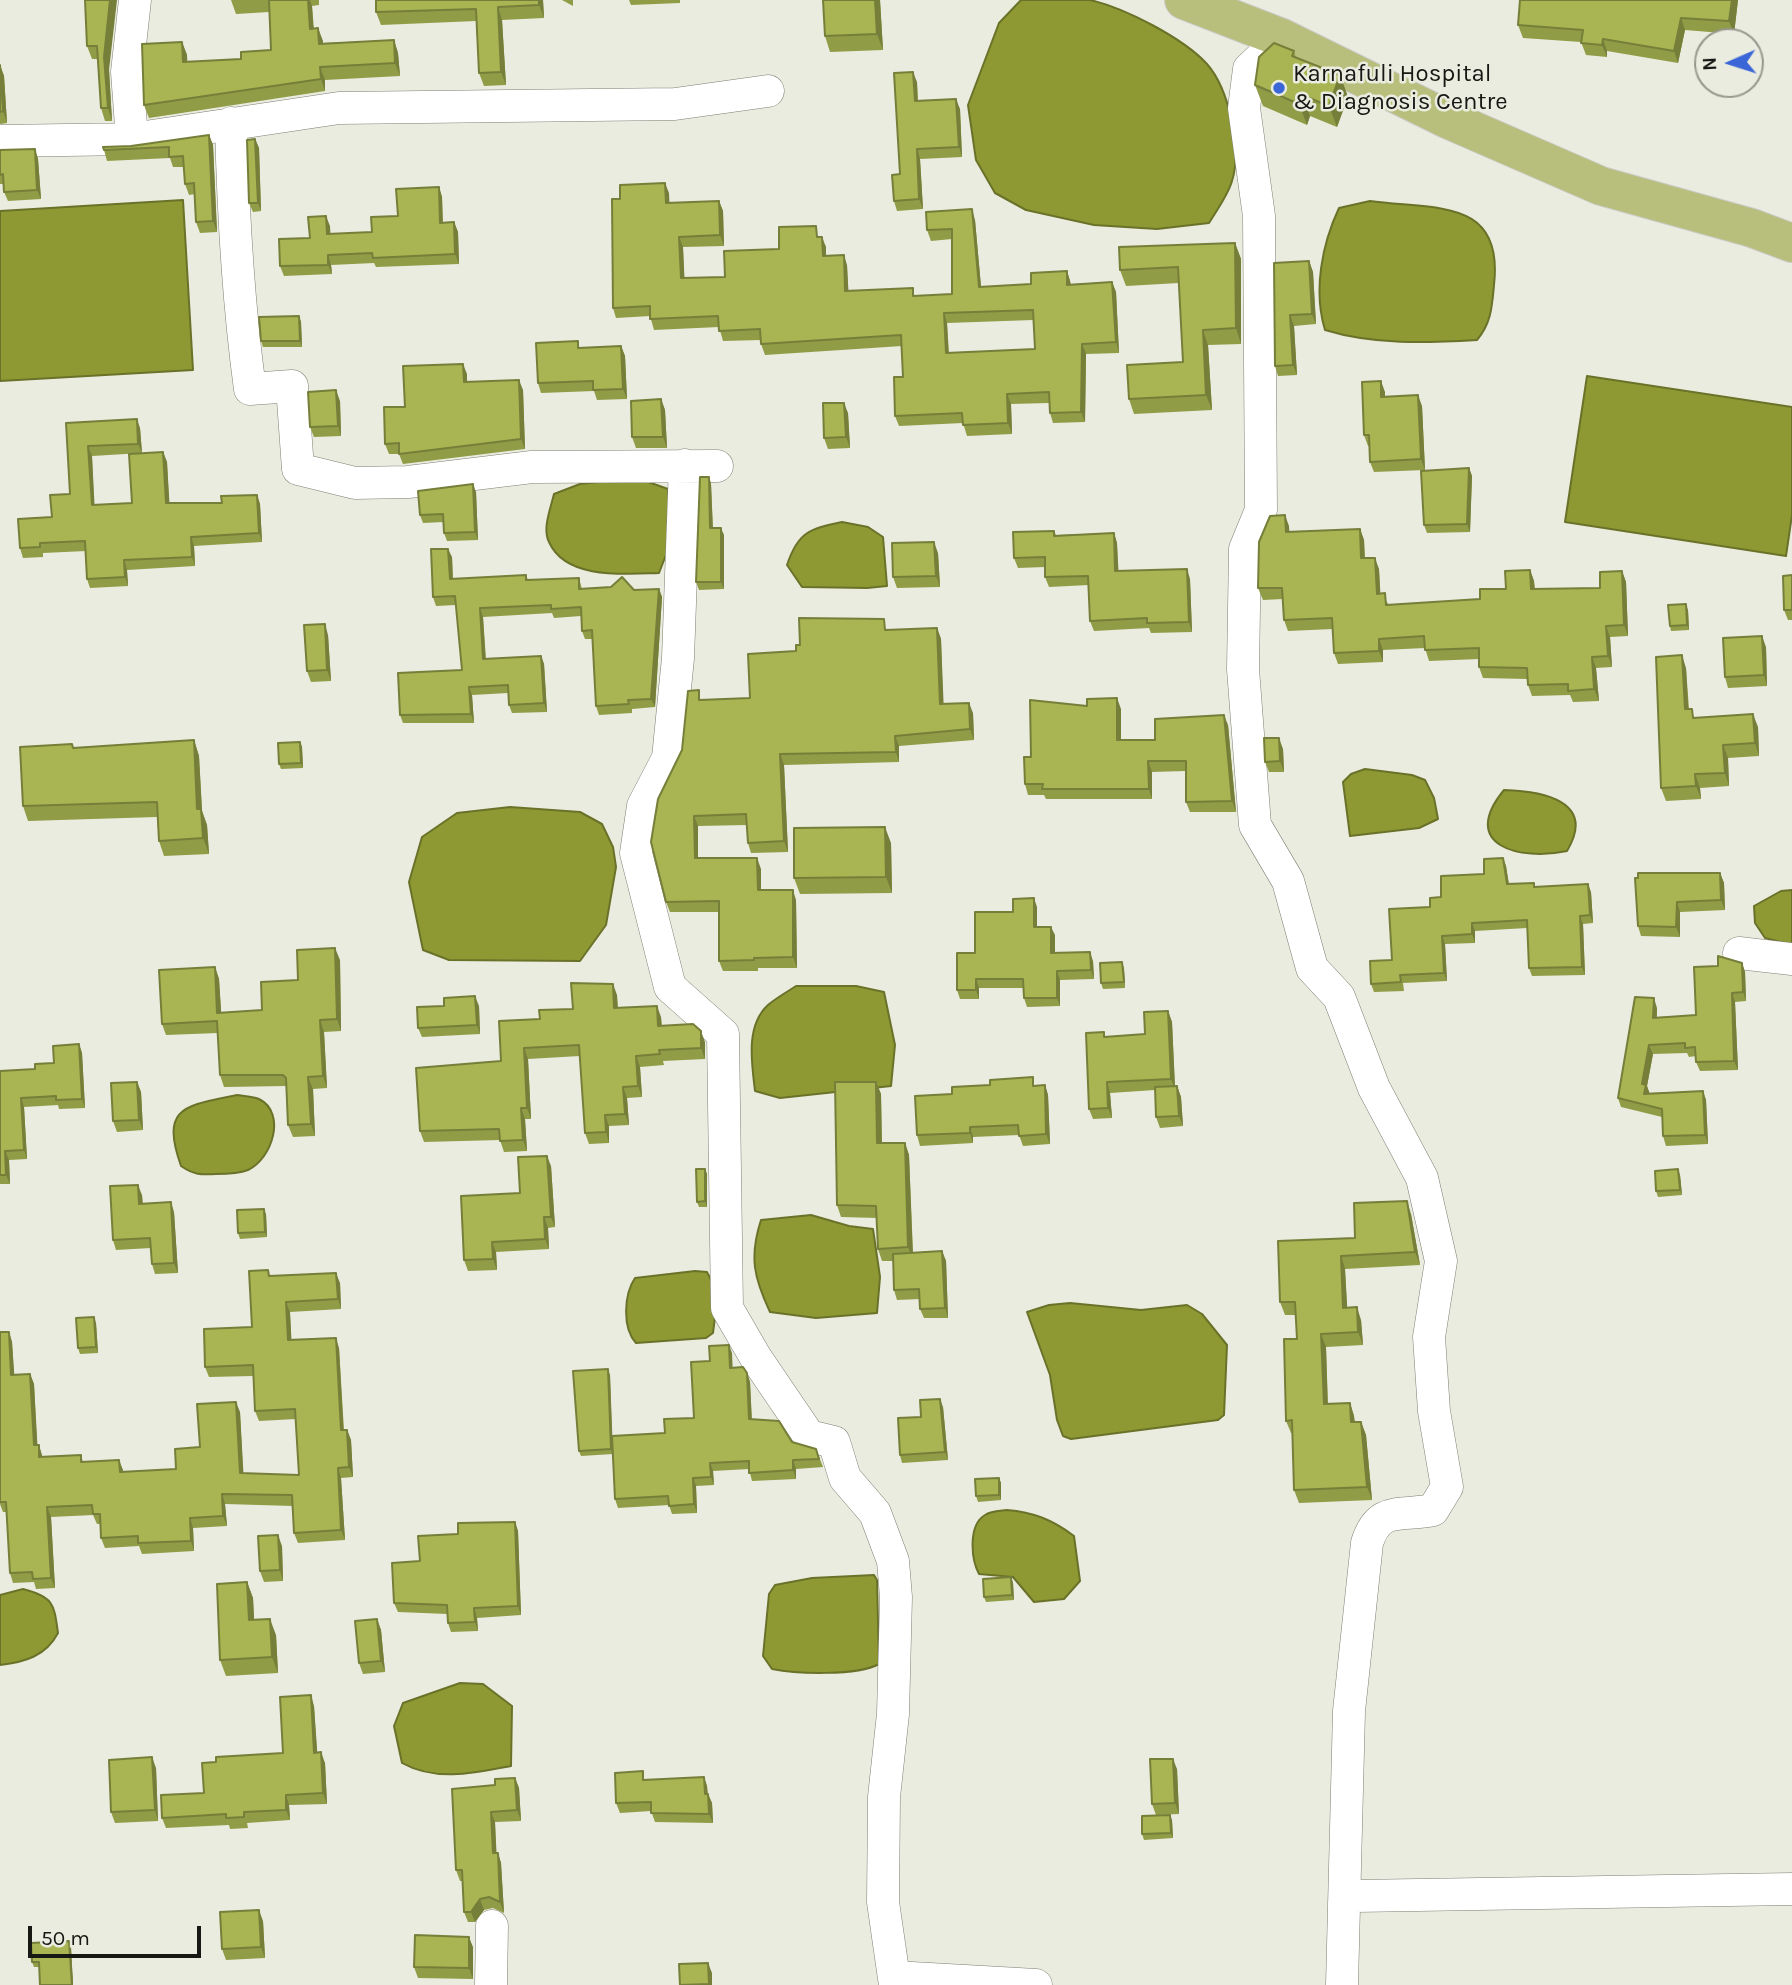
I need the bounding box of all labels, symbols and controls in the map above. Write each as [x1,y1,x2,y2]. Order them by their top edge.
north arrow [1694,28,1764,98]
text: N [1699,57,1721,71]
place label: Karnafuli Hospital & Diagnosis Centre [1293,60,1508,116]
marker: Karnafuli Hospital & Diagnosis Centre [1271,80,1287,96]
scale bar [32,1912,205,1956]
text: 50 m [41,1926,90,1950]

